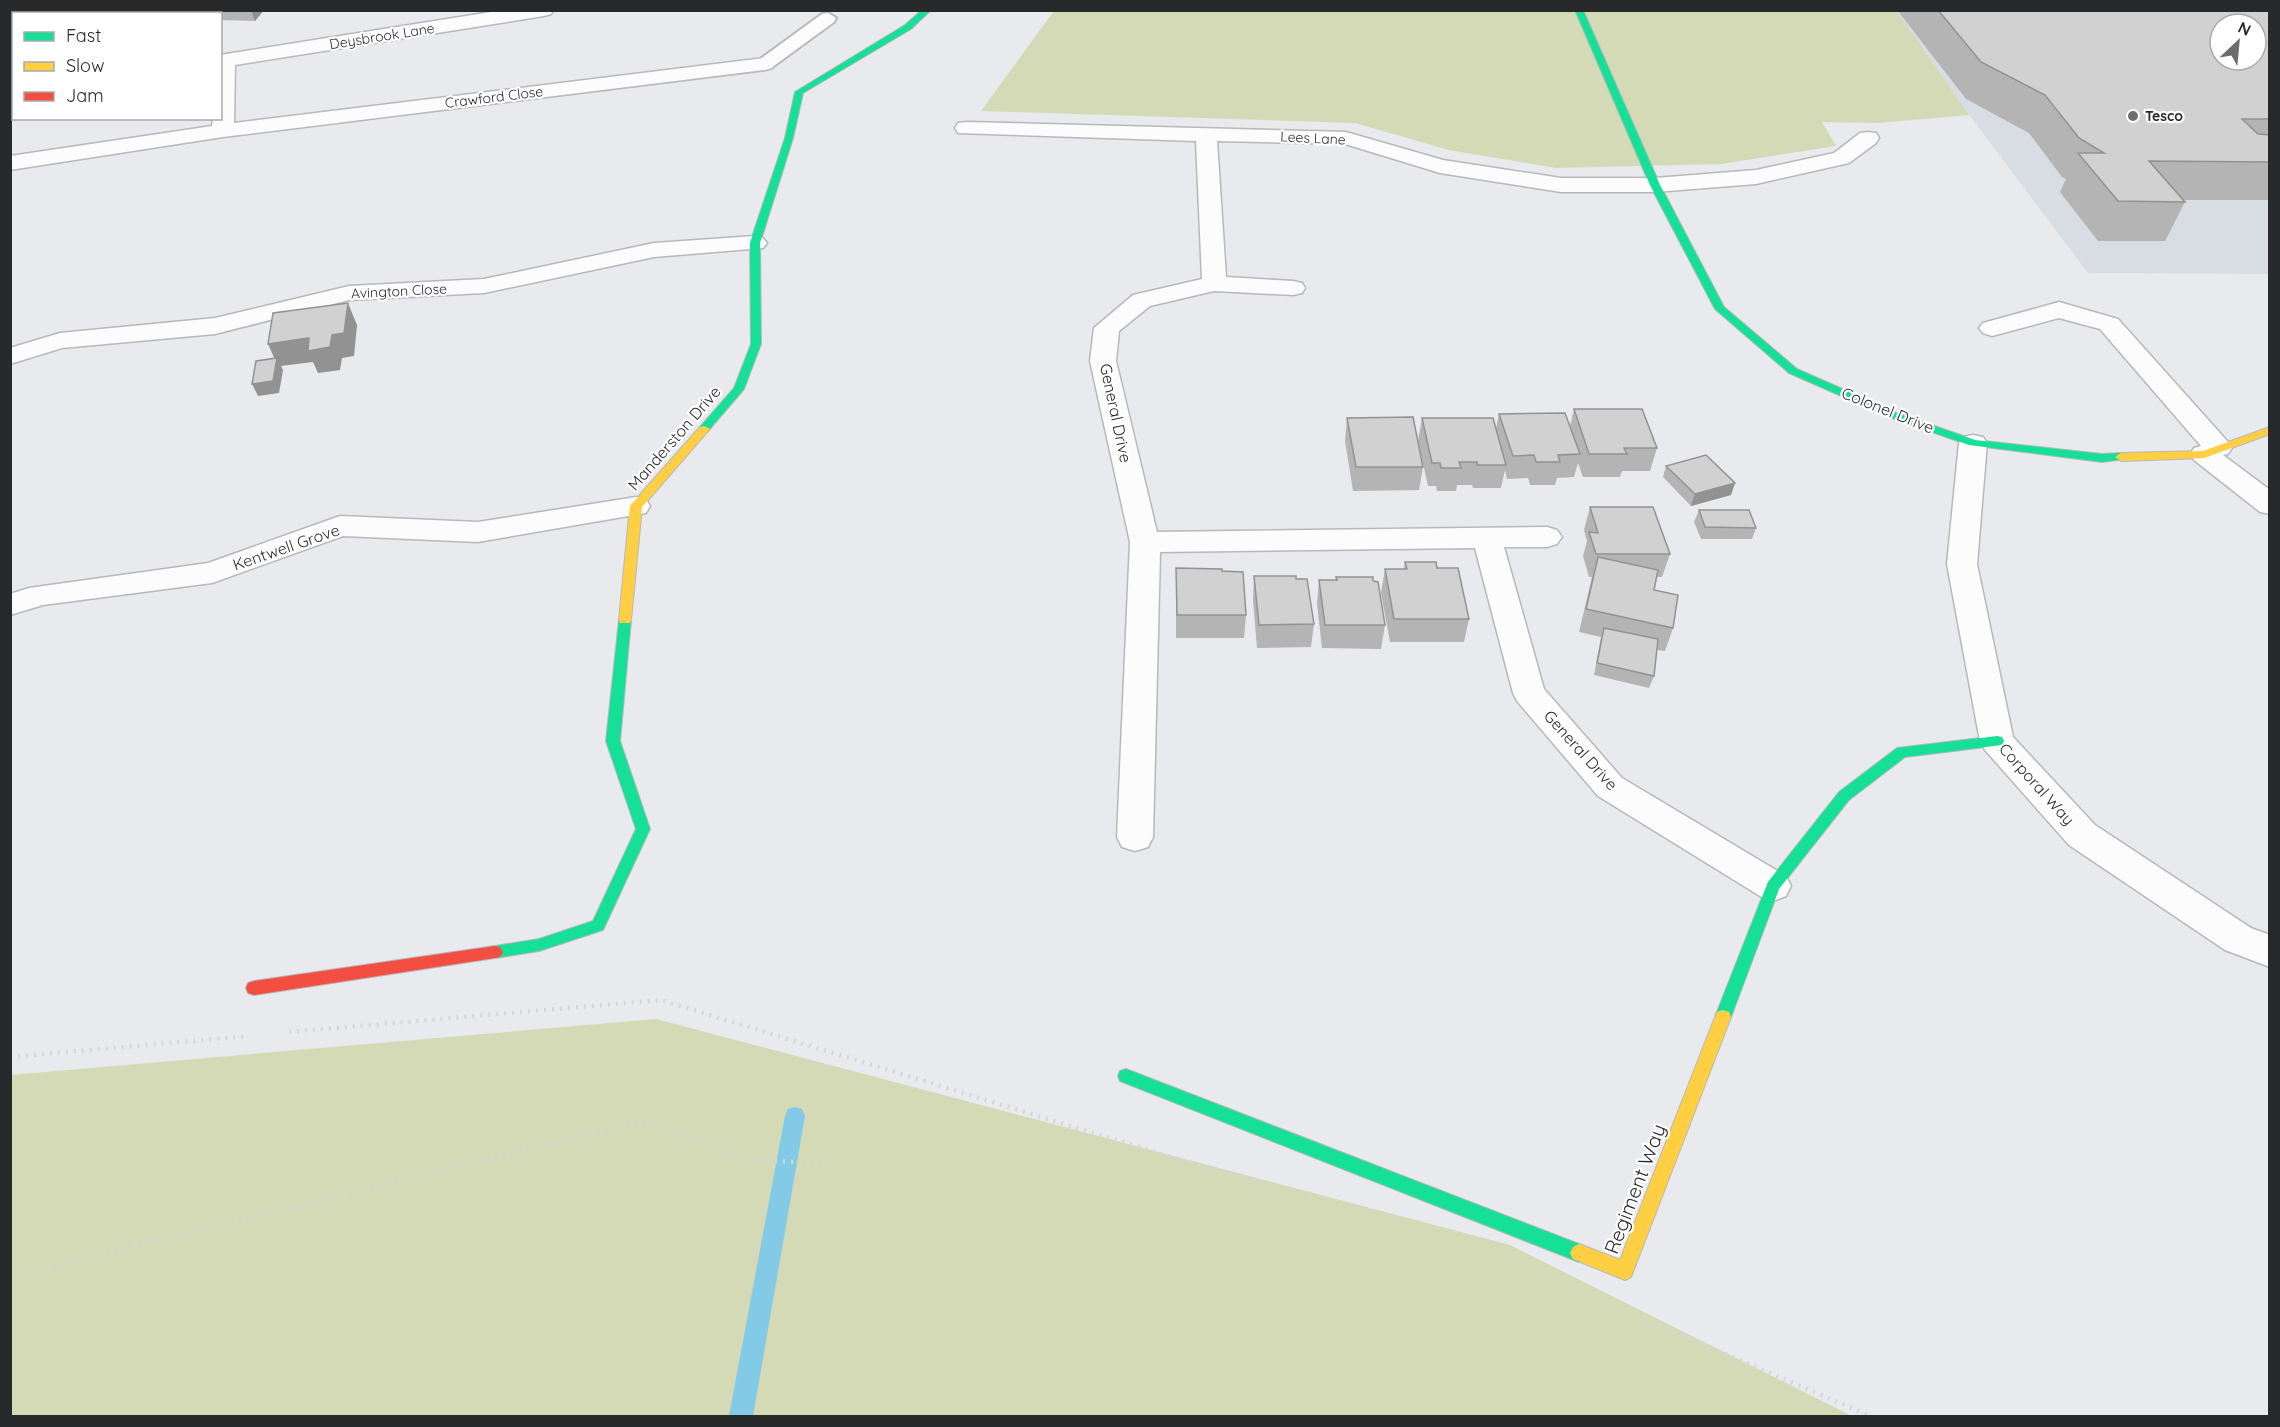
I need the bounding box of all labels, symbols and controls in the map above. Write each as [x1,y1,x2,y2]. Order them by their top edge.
legend [12,12,222,120]
north arrow [2208,12,2268,72]
text: N [2235,17,2254,40]
street label: Deysbrook Lane [328,19,436,53]
text: Fast [66,24,101,47]
text: Slow [66,54,104,77]
street label: Crawford Close [444,82,544,112]
text: Jam [66,84,104,107]
place label: Tesco [2145,107,2183,125]
marker: Tesco [2126,109,2140,123]
street label: Lees Lane [1280,127,1346,149]
street label: Avington Close [351,279,448,303]
street label: General Drive [1096,362,1136,464]
street label: Manderston Drive [623,382,725,494]
street label: Colonel Drive [1839,382,1937,438]
street label: Kentwell Grove [230,519,342,575]
street label: General Drive [1540,706,1622,794]
street label: Corporal Way [1995,739,2079,829]
street label: Regiment Way [1598,1120,1671,1257]

